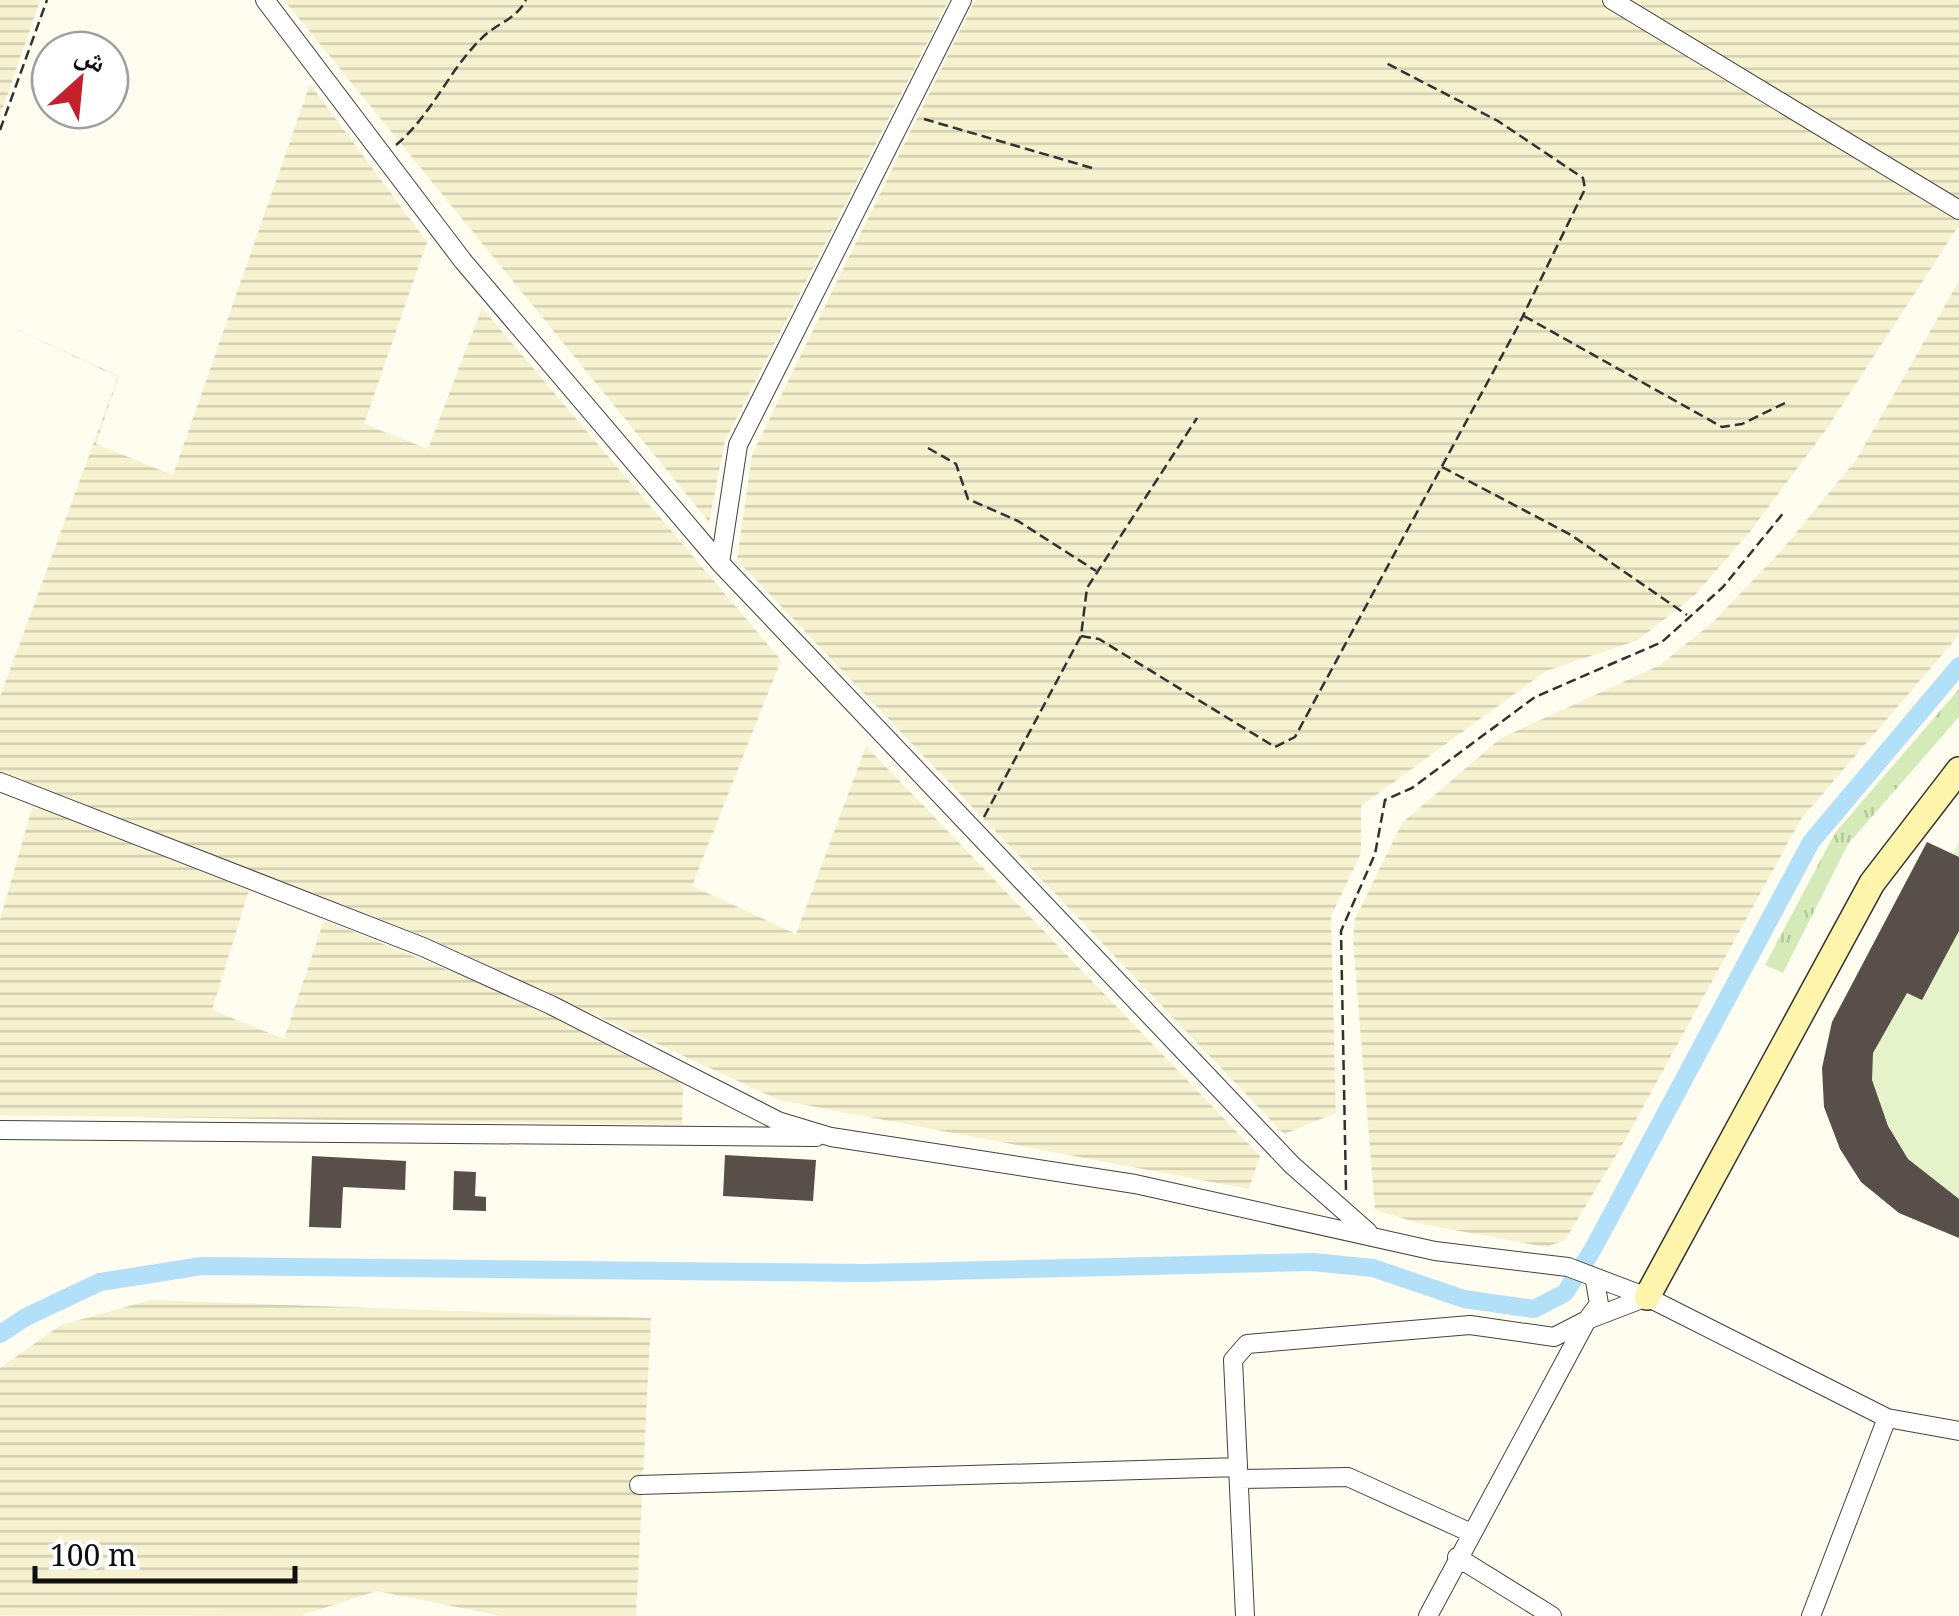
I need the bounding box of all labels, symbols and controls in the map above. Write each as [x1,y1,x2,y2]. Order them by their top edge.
north arrow [30,30,130,130]
text: ش [70,33,114,81]
scale bar [35,1521,295,1583]
text: 100 m [50,1534,136,1575]

